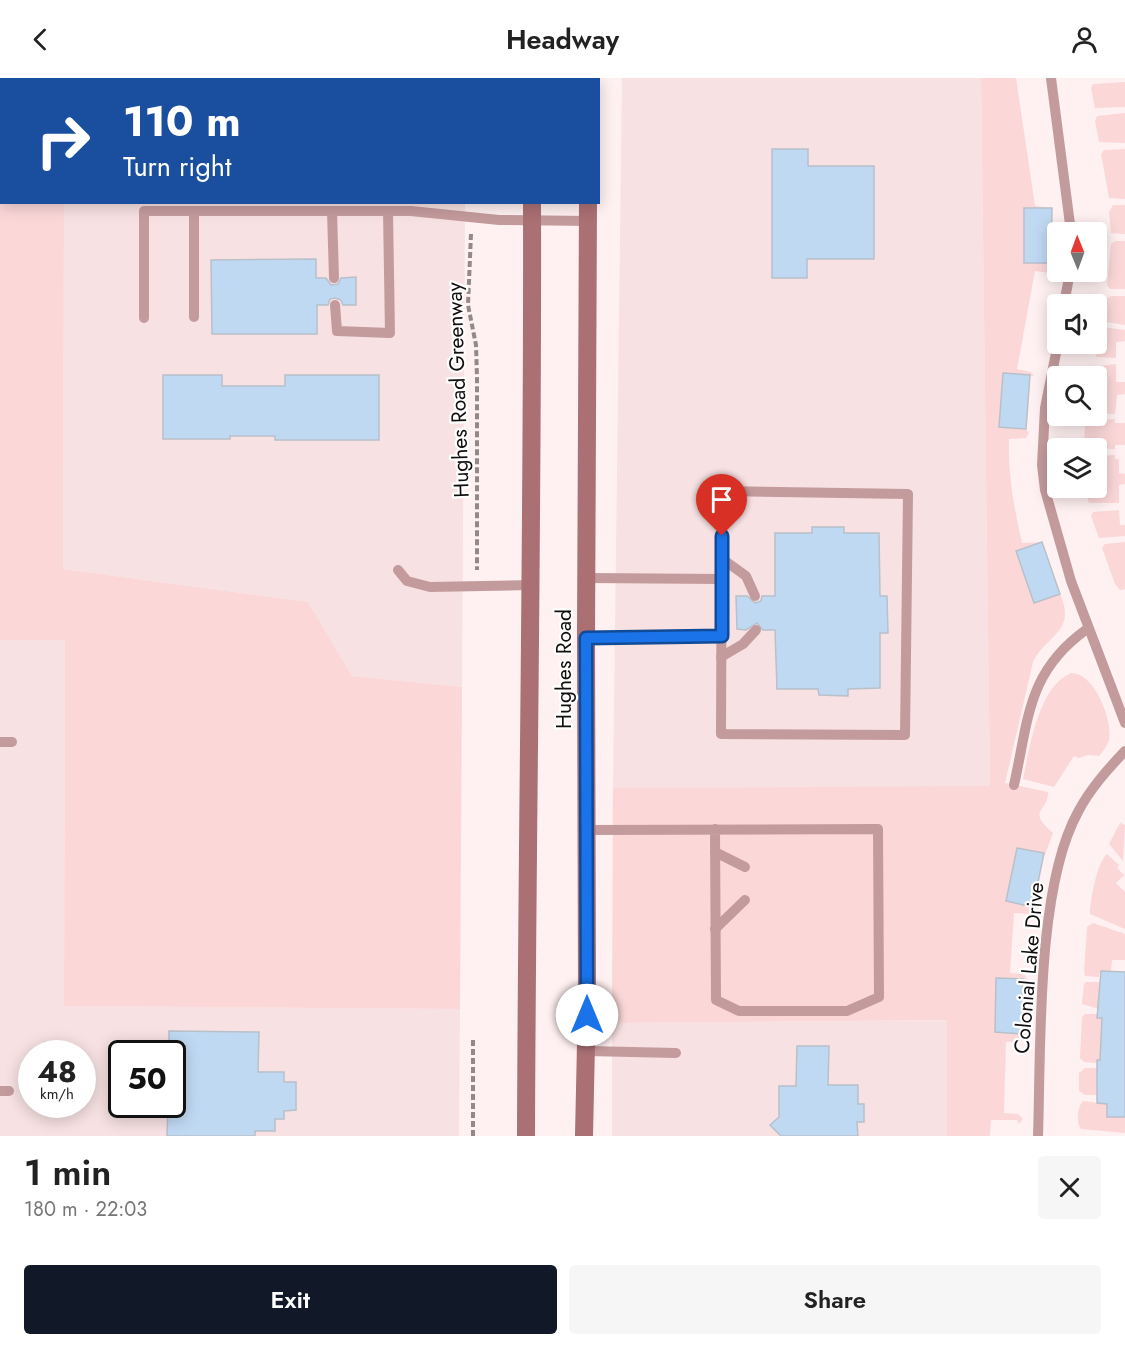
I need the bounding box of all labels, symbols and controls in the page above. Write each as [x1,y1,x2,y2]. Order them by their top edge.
text: Headway [506,20,619,59]
icon: back [24,23,57,56]
icon: person [1068,23,1101,56]
text: 110 m [123,91,241,152]
icon: right [24,102,102,180]
text: Turn right [123,147,231,186]
north arrow [1047,222,1107,282]
map controls [1047,222,1107,498]
street label: Hughes Road Greenway [439,281,477,498]
button: sound [1047,294,1107,354]
button: search [1047,366,1107,426]
button: layers [1047,438,1107,498]
pin [696,474,747,536]
icon: arrive [705,483,738,516]
street label: Hughes Road [549,609,579,729]
street label: Colonial Lake Drive [1007,881,1051,1055]
position arrow [555,983,619,1047]
speed limit sign: 50 [108,1040,186,1118]
text: 48 [37,1050,77,1093]
text: km/h [40,1083,74,1105]
text: 1 min [24,1146,111,1198]
button: close [1038,1156,1101,1219]
text: 180 m · 22:03 [24,1195,147,1224]
button: Exit [24,1265,557,1334]
button: Share [569,1265,1101,1334]

